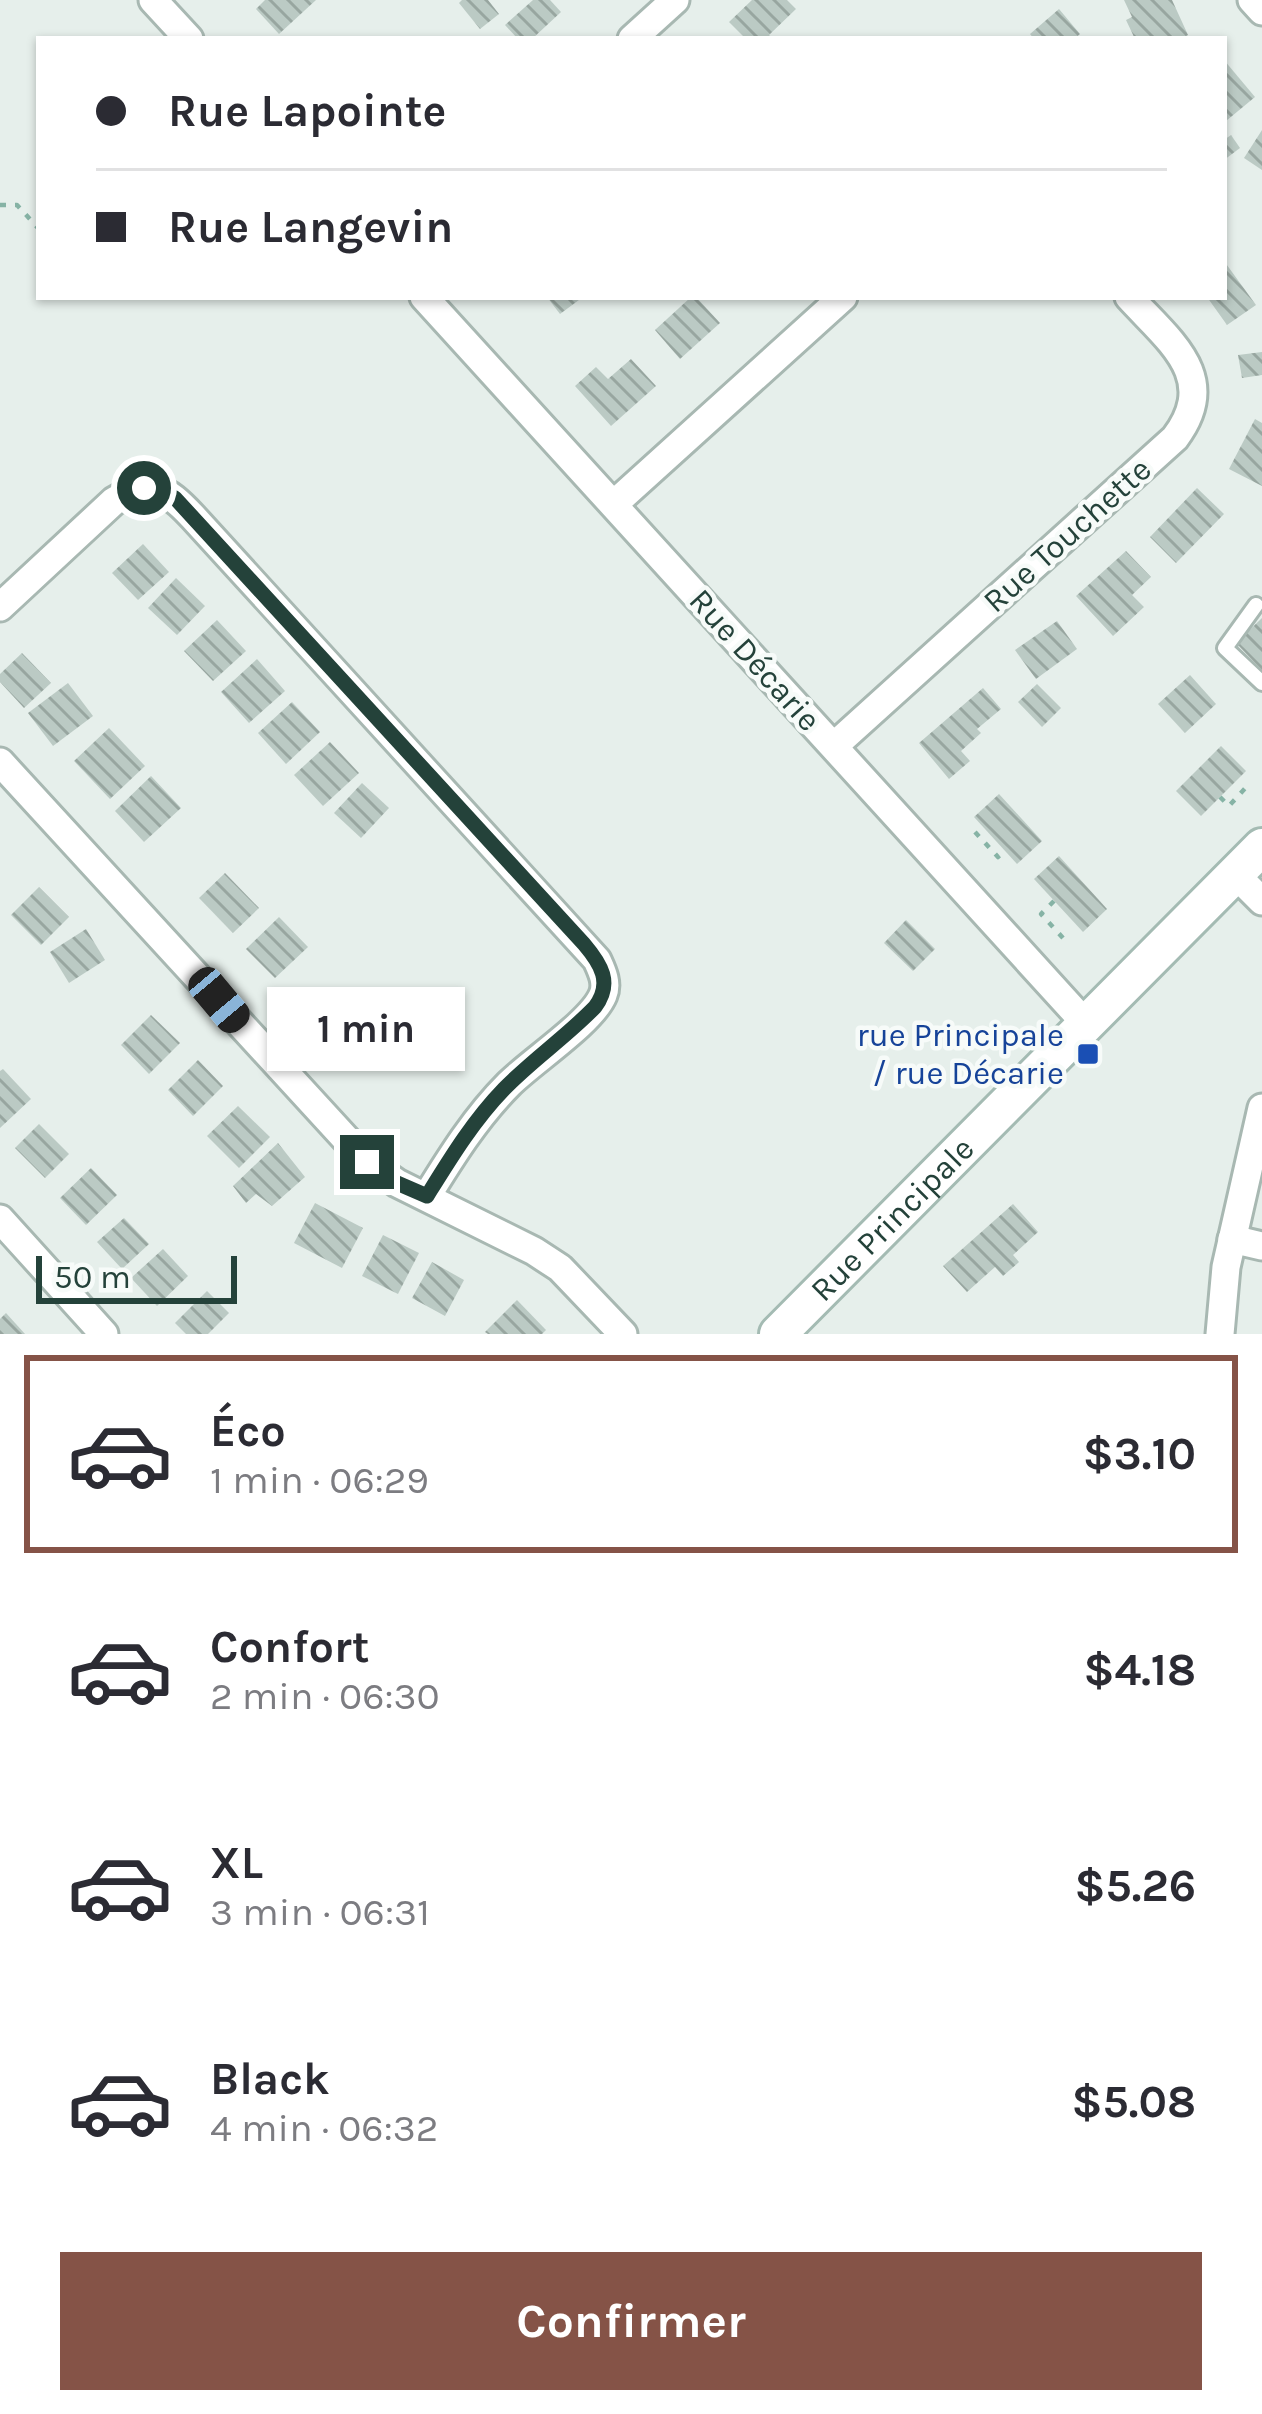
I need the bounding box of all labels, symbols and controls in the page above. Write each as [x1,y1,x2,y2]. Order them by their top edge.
text: Rue Lapointe [168,85,446,137]
text: Rue Langevin [168,201,453,253]
street label: Rue Touchette [975,450,1159,620]
route start [117,461,171,515]
street label: Rue Décarie [681,581,829,739]
car [182,961,256,1039]
callout: 1 min [268,988,466,1072]
text: 1 min [317,1006,415,1052]
place label: rue Principale / rue Décarie [857,1016,1064,1092]
marker: rue Principale / rue Décarie [1075,1041,1101,1067]
street label: Rue Principale [803,1129,982,1309]
route end [340,1135,394,1189]
scale bar [36,1250,237,1303]
text: 50 m [54,1258,131,1296]
icon: car [66,1400,174,1508]
text: Éco [210,1405,286,1457]
text: $3.10 [1083,1428,1196,1480]
text: 1 min · 06:29 [210,1457,429,1503]
icon: car [66,1616,174,1724]
text: Confort [210,1621,369,1673]
text: $4.18 [1083,1644,1196,1696]
text: 2 min · 06:30 [210,1673,440,1719]
icon: car [66,1832,174,1940]
text: XL [210,1837,263,1889]
text: $5.26 [1075,1860,1196,1912]
text: 3 min · 06:31 [210,1889,430,1935]
icon: car [66,2048,174,2156]
text: Black [210,2053,330,2105]
text: $5.08 [1072,2076,1196,2128]
text: 4 min · 06:32 [210,2105,438,2151]
button: Confirmer [60,2252,1202,2390]

